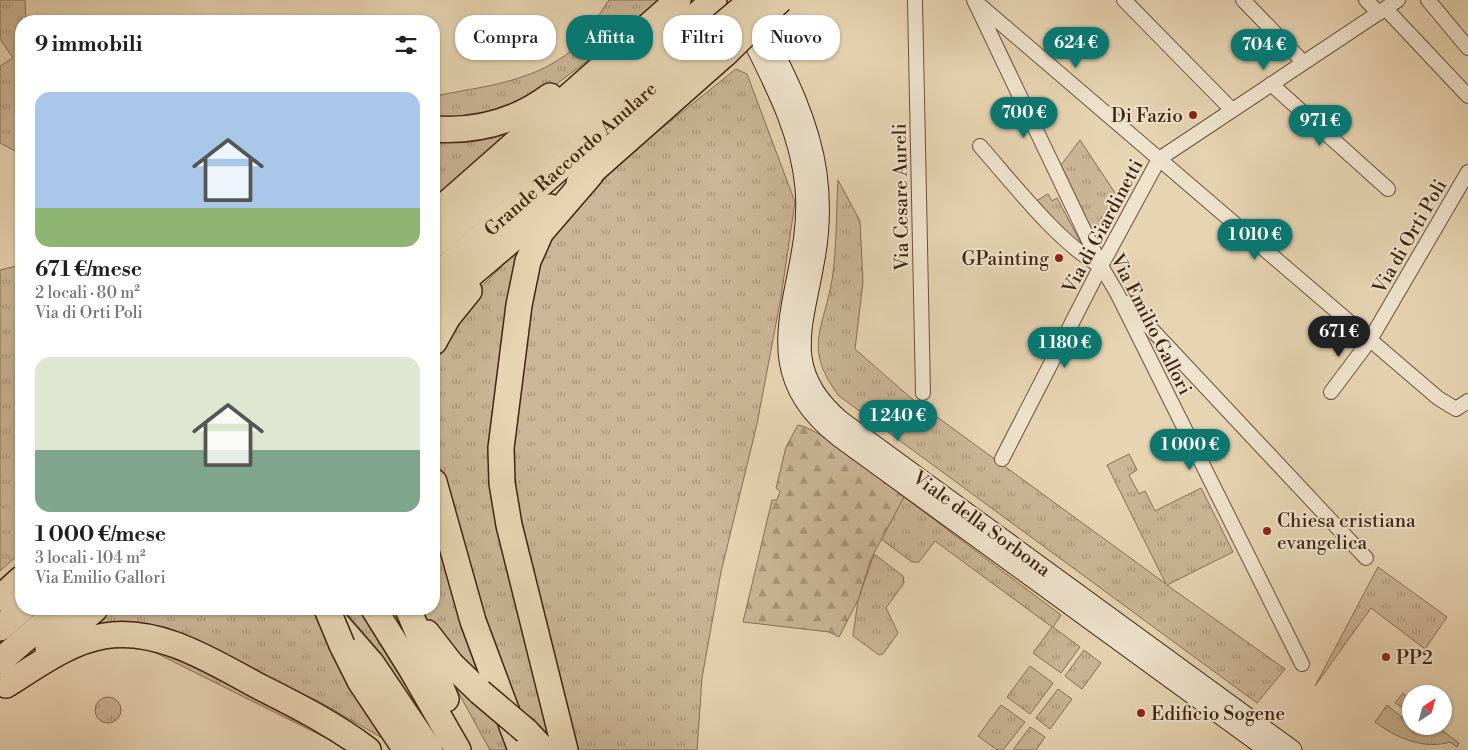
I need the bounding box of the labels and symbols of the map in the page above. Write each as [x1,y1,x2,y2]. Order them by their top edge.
pin: 624 € [1041,27,1111,69]
pin: 704 € [1229,28,1299,71]
street label: Grande Raccordo Anulare [479,77,662,242]
pin: 700 € [989,96,1059,139]
place label: Di Fazio [1111,104,1183,128]
pin: 971 € [1285,104,1355,147]
marker: Di Fazio [1187,109,1199,121]
street label: Via Cesare Aureli [888,123,914,272]
street label: Via di Giardinetti [1057,155,1148,299]
street label: Via di Orti Poli [1367,175,1452,299]
pin: 1 010 € [1209,218,1301,261]
place label: GPainting [962,247,1049,271]
street label: Via Emilio Gallori [1105,249,1197,399]
marker: GPainting [1053,252,1065,264]
pin: 671 € [1304,316,1374,358]
pin: 1 180 € [1019,326,1111,369]
pin: 1 240 € [852,400,944,442]
pin: 1 000 € [1144,428,1236,471]
street label: Viale della Sorbona [907,465,1055,582]
place label: Chiesa cristiana evangelica [1277,509,1416,555]
marker: Chiesa cristiana evangelica [1261,525,1273,537]
place label: PP2 [1396,646,1433,670]
marker: PP2 [1380,651,1392,663]
north arrow [1402,685,1452,735]
place label: Edificio Sogene [1151,702,1285,726]
marker: Edificio Sogene [1135,707,1147,719]

